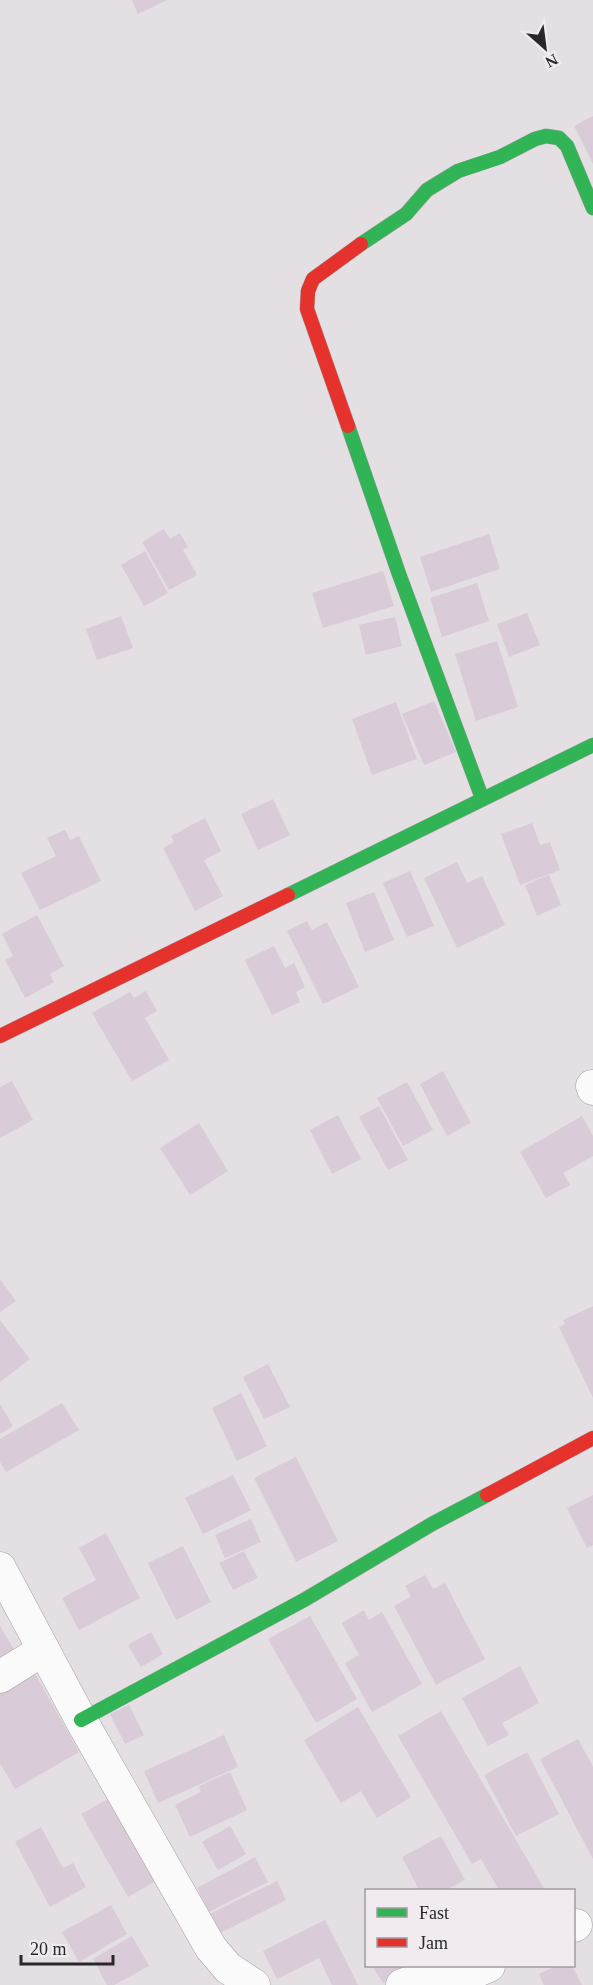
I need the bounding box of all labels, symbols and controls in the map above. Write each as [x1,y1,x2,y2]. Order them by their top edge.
north arrow [515,18,575,78]
text: N [542,51,561,71]
legend [365,1889,575,1967]
text: Fast [419,1903,449,1923]
scale bar [21,1928,112,1966]
text: Jam [419,1933,448,1953]
text: 20 m [30,1939,67,1959]

